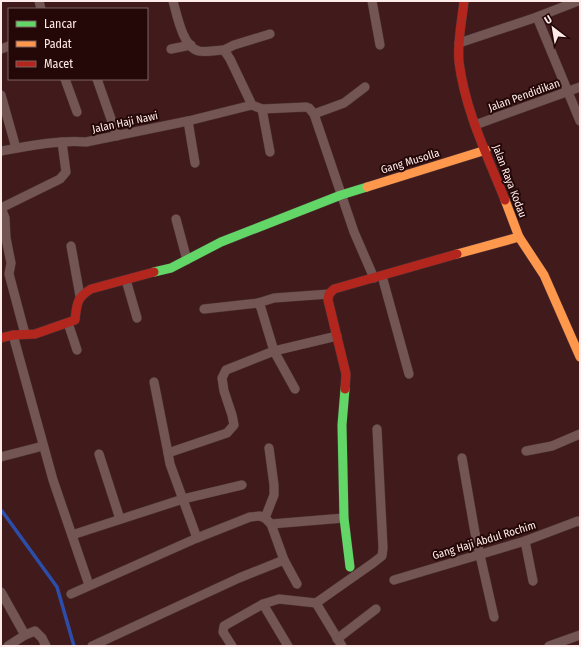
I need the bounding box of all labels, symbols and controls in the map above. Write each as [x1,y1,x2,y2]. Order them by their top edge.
legend [8,8,148,80]
north arrow [533,8,573,48]
text: U [542,13,554,27]
text: Lancar [44,17,77,31]
text: Padat [44,37,72,51]
text: Macet [44,57,73,71]
street label: Jalan Pendidikan [487,77,562,114]
street label: Jalan Haji Nawi [91,109,159,136]
street label: Jalan Raya Kodau [490,143,529,220]
street label: Gang Musolla [379,146,441,177]
street label: Gang Haji Abdul Rochim [431,519,537,562]

